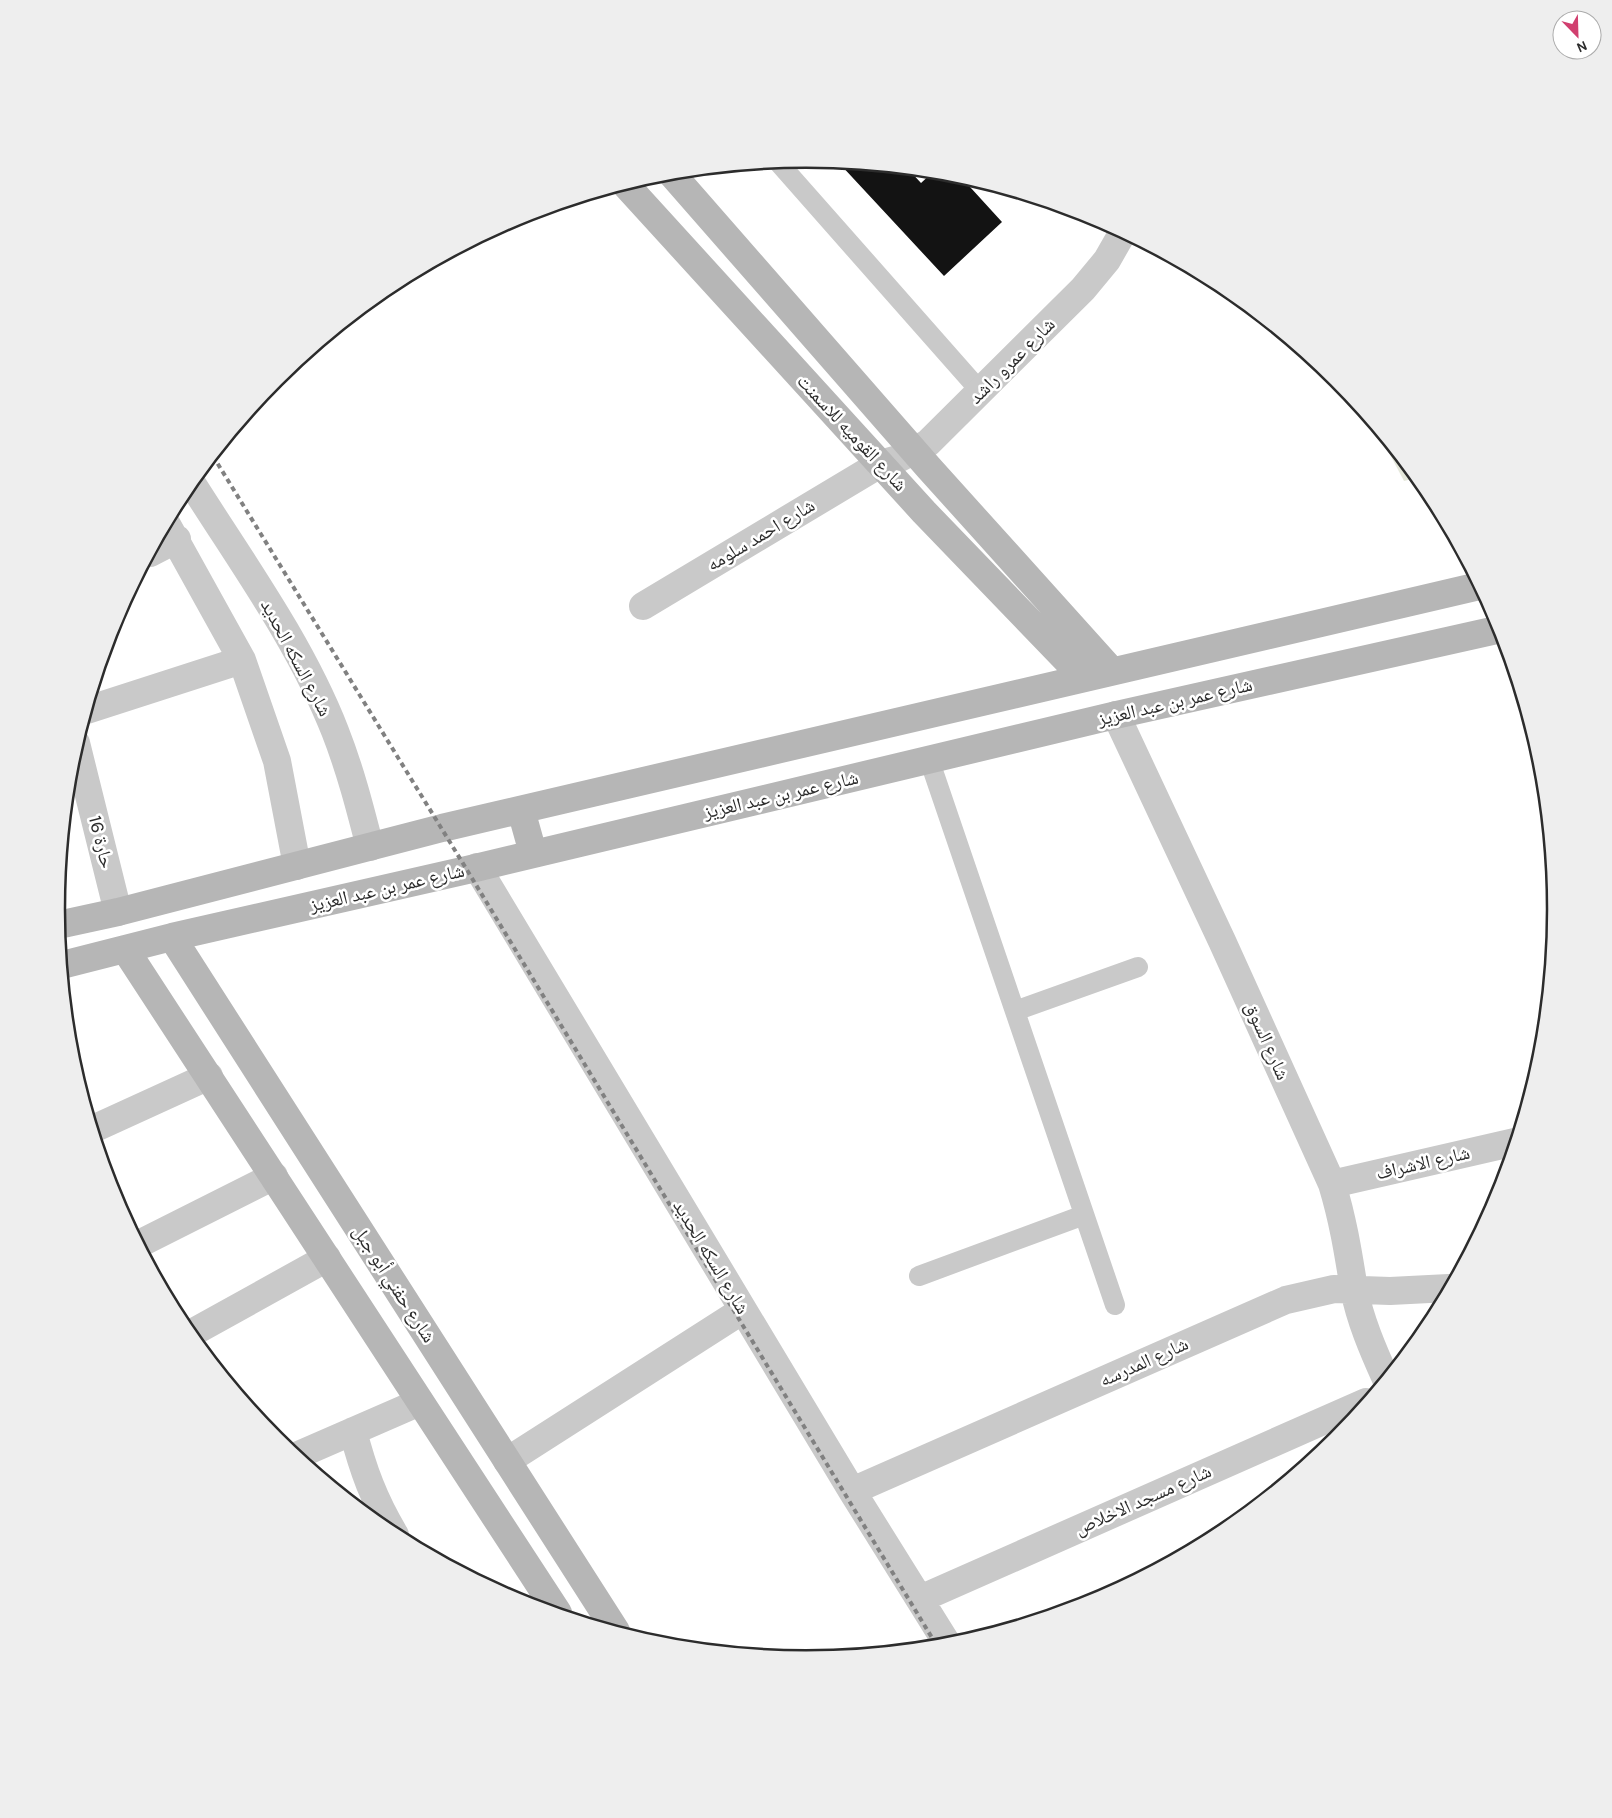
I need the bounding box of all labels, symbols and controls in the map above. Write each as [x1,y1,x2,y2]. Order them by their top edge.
north arrow [1552,10,1602,60]
text: N [1574,37,1590,56]
street label: شارع عمرو راشد [964,313,1060,409]
street label: شارع القوميه للاسمنت [792,370,912,496]
street label: شارع احمد سلومه [703,494,819,576]
street label: شارع السكه الحديد [256,596,336,720]
street label: شارع عمر بن عبد العزيز [1095,674,1254,731]
street label: شارع عمر بن عبد العزيز [701,767,860,824]
street label: حارة 16 [84,813,118,871]
street label: شارع عمر بن عبد العزيز [307,860,466,917]
street label: شارع السوق [1240,999,1294,1083]
street label: شارع الاشراف [1374,1142,1472,1184]
street label: شارع السكه الحديد [668,1196,754,1318]
street label: شارع حفني أبو جبل [345,1221,441,1349]
street label: شارع المدرسه [1096,1333,1192,1391]
street label: شارع مسجد الاخلاص [1071,1460,1215,1540]

